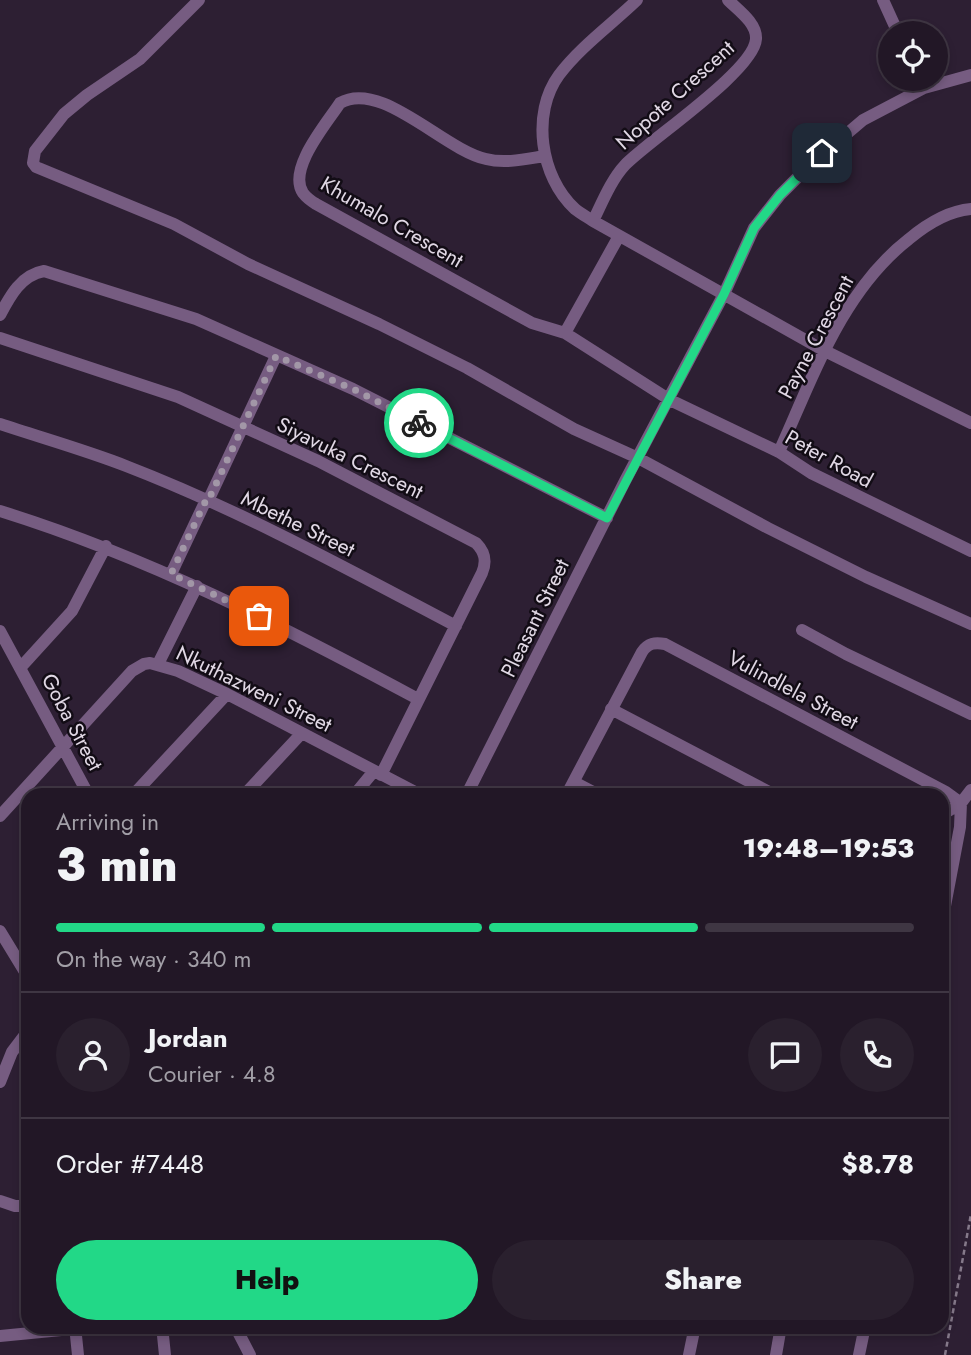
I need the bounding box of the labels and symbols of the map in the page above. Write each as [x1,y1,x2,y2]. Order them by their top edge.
street label: Nopote Crescent [609,33,741,157]
pin [792,123,852,183]
street label: Khumalo Crescent [315,169,469,275]
street label: Payne Crescent [771,270,861,404]
courier [384,388,454,458]
street label: Siyavuka Crescent [272,410,428,506]
street label: Peter Road [780,423,878,495]
street label: Mbethe Street [236,484,360,564]
street label: Pleasant Street [493,554,577,682]
pin [229,586,289,646]
street label: Nkuthazweni Street [171,638,337,740]
street label: Vulindlela Street [723,643,863,737]
street label: Goba Street [34,668,110,776]

